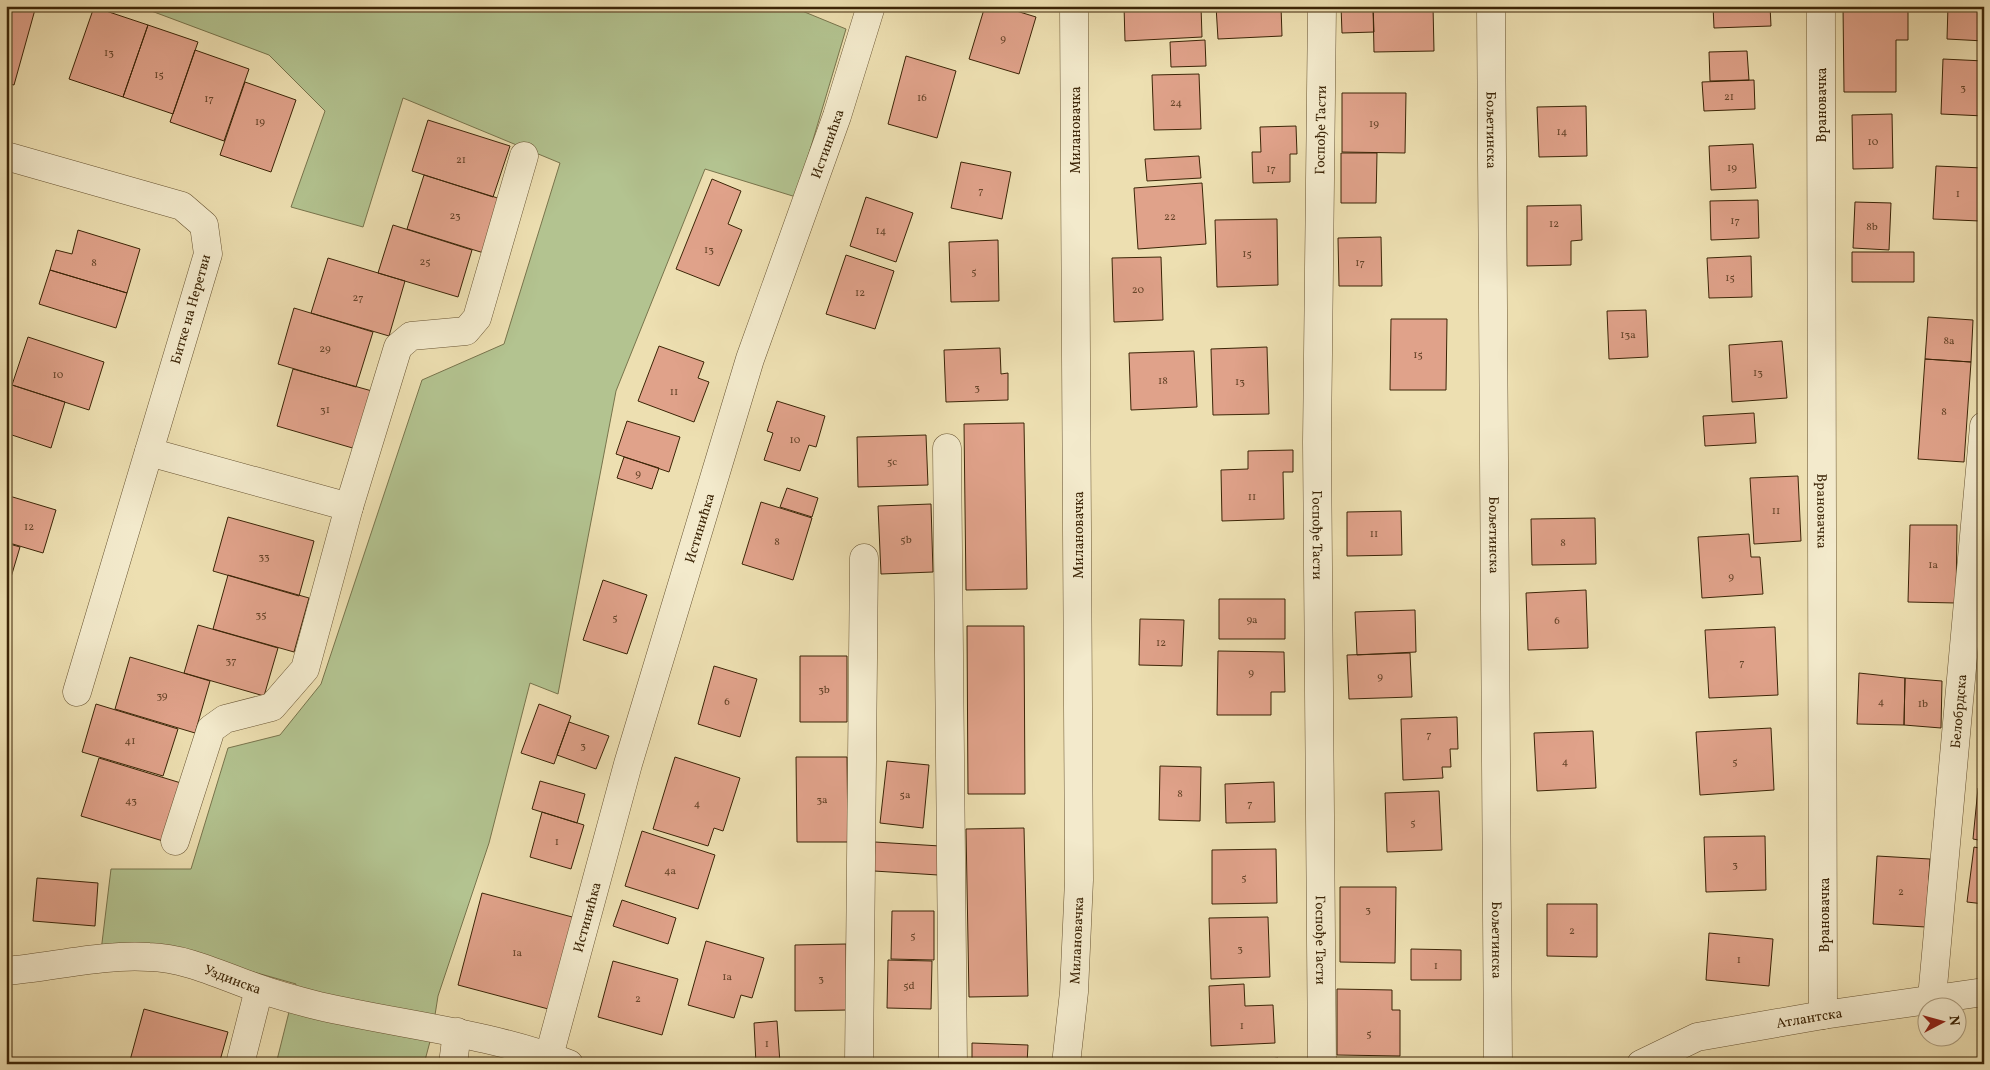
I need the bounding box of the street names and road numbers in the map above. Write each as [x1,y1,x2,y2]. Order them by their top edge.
street label: Врановачка [1813,67,1832,143]
street label: Госпође Тасти [1311,85,1332,175]
street label: Милановачка [1067,86,1086,174]
street label: Бољетинска [1481,91,1500,169]
street label: Истинићка [807,107,849,182]
street label: Битке на Неретви [167,252,216,367]
street label: Врановачка [1811,473,1831,549]
street label: Госпође Тасти [1306,490,1326,580]
street label: Истинићка [681,491,720,566]
street label: Милановачка [1070,491,1089,579]
street label: Бољетинска [1483,496,1503,574]
street label: Белобрдска [1947,673,1972,749]
street label: Врановачка [1816,877,1835,953]
street label: Истинићка [569,880,607,955]
street label: Госпође Тасти [1310,895,1329,985]
street label: Милановачка [1066,896,1089,985]
street label: Бољетинска [1486,901,1505,979]
street label: Уздинска [201,961,263,1000]
street label: Атлантска [1775,1004,1844,1034]

